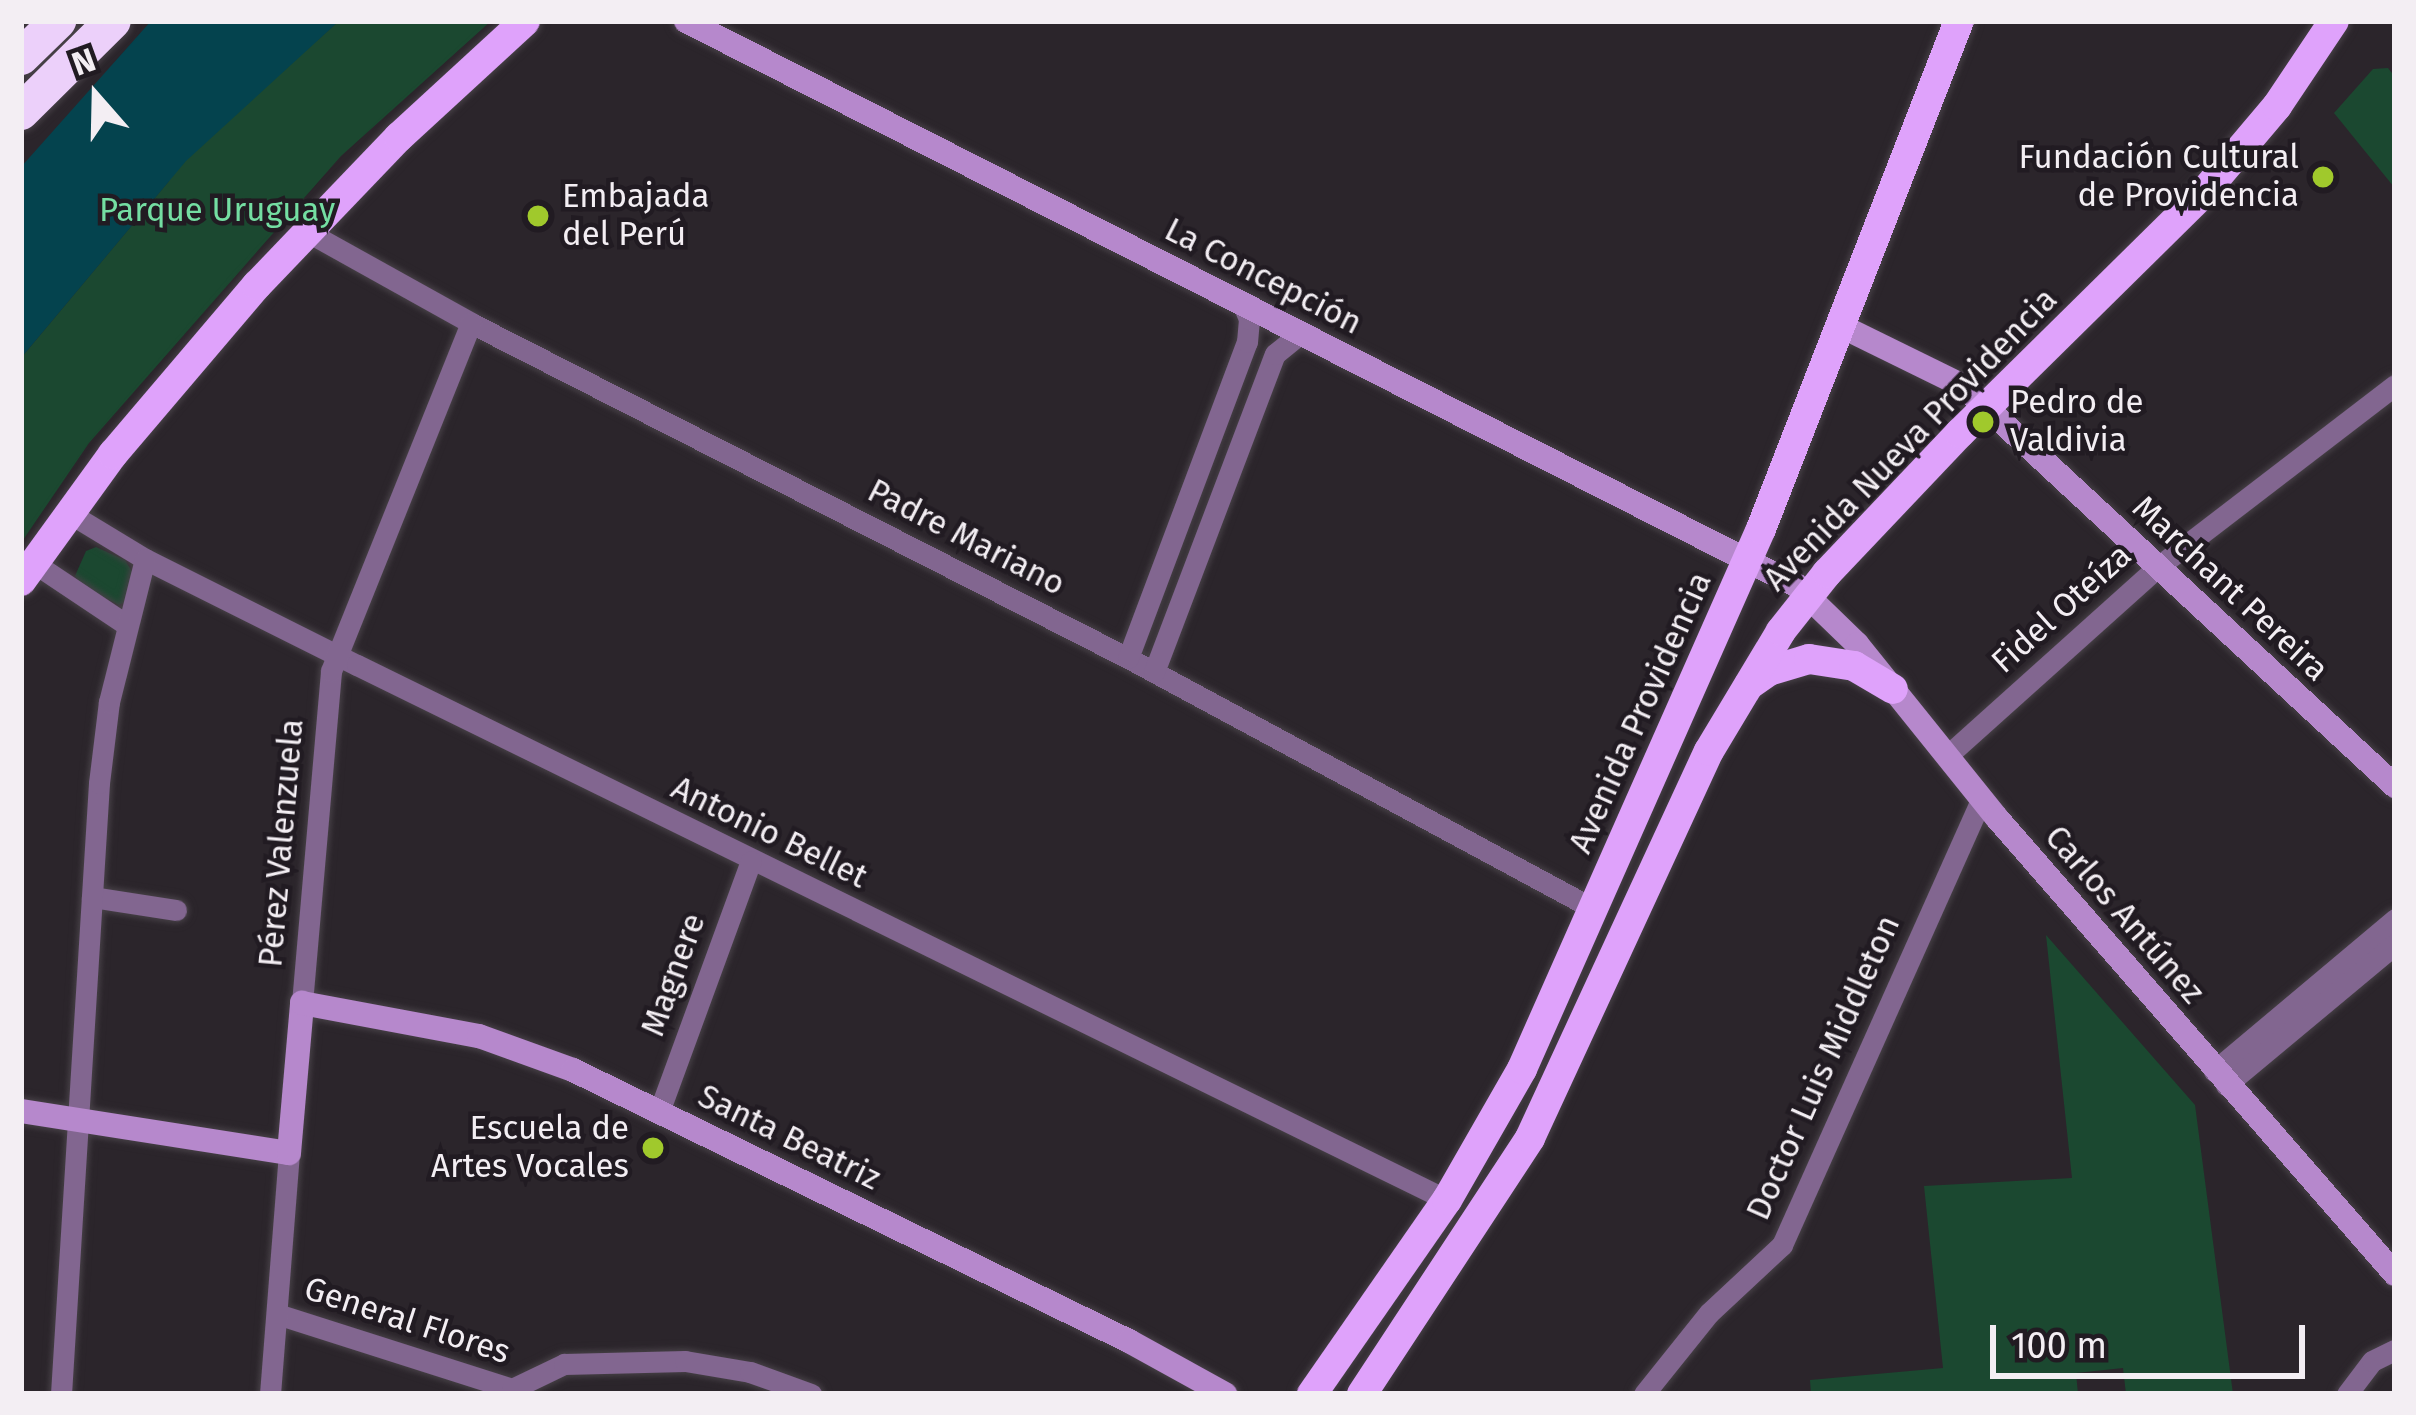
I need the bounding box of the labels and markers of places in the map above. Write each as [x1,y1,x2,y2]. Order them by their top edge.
place label: Fundación Cultural de Providencia [2019,138,2299,216]
marker: Fundación Cultural de Providencia [2310,164,2336,190]
place label: Embajada del Perú [562,177,709,255]
marker: Embajada del Perú [525,203,551,229]
place label: Pedro de Valdivia [2010,383,2143,461]
marker: Pedro de Valdivia [1967,406,1999,438]
place label: Escuela de Artes Vocales [431,1109,629,1187]
marker: Escuela de Artes Vocales [640,1135,666,1161]

